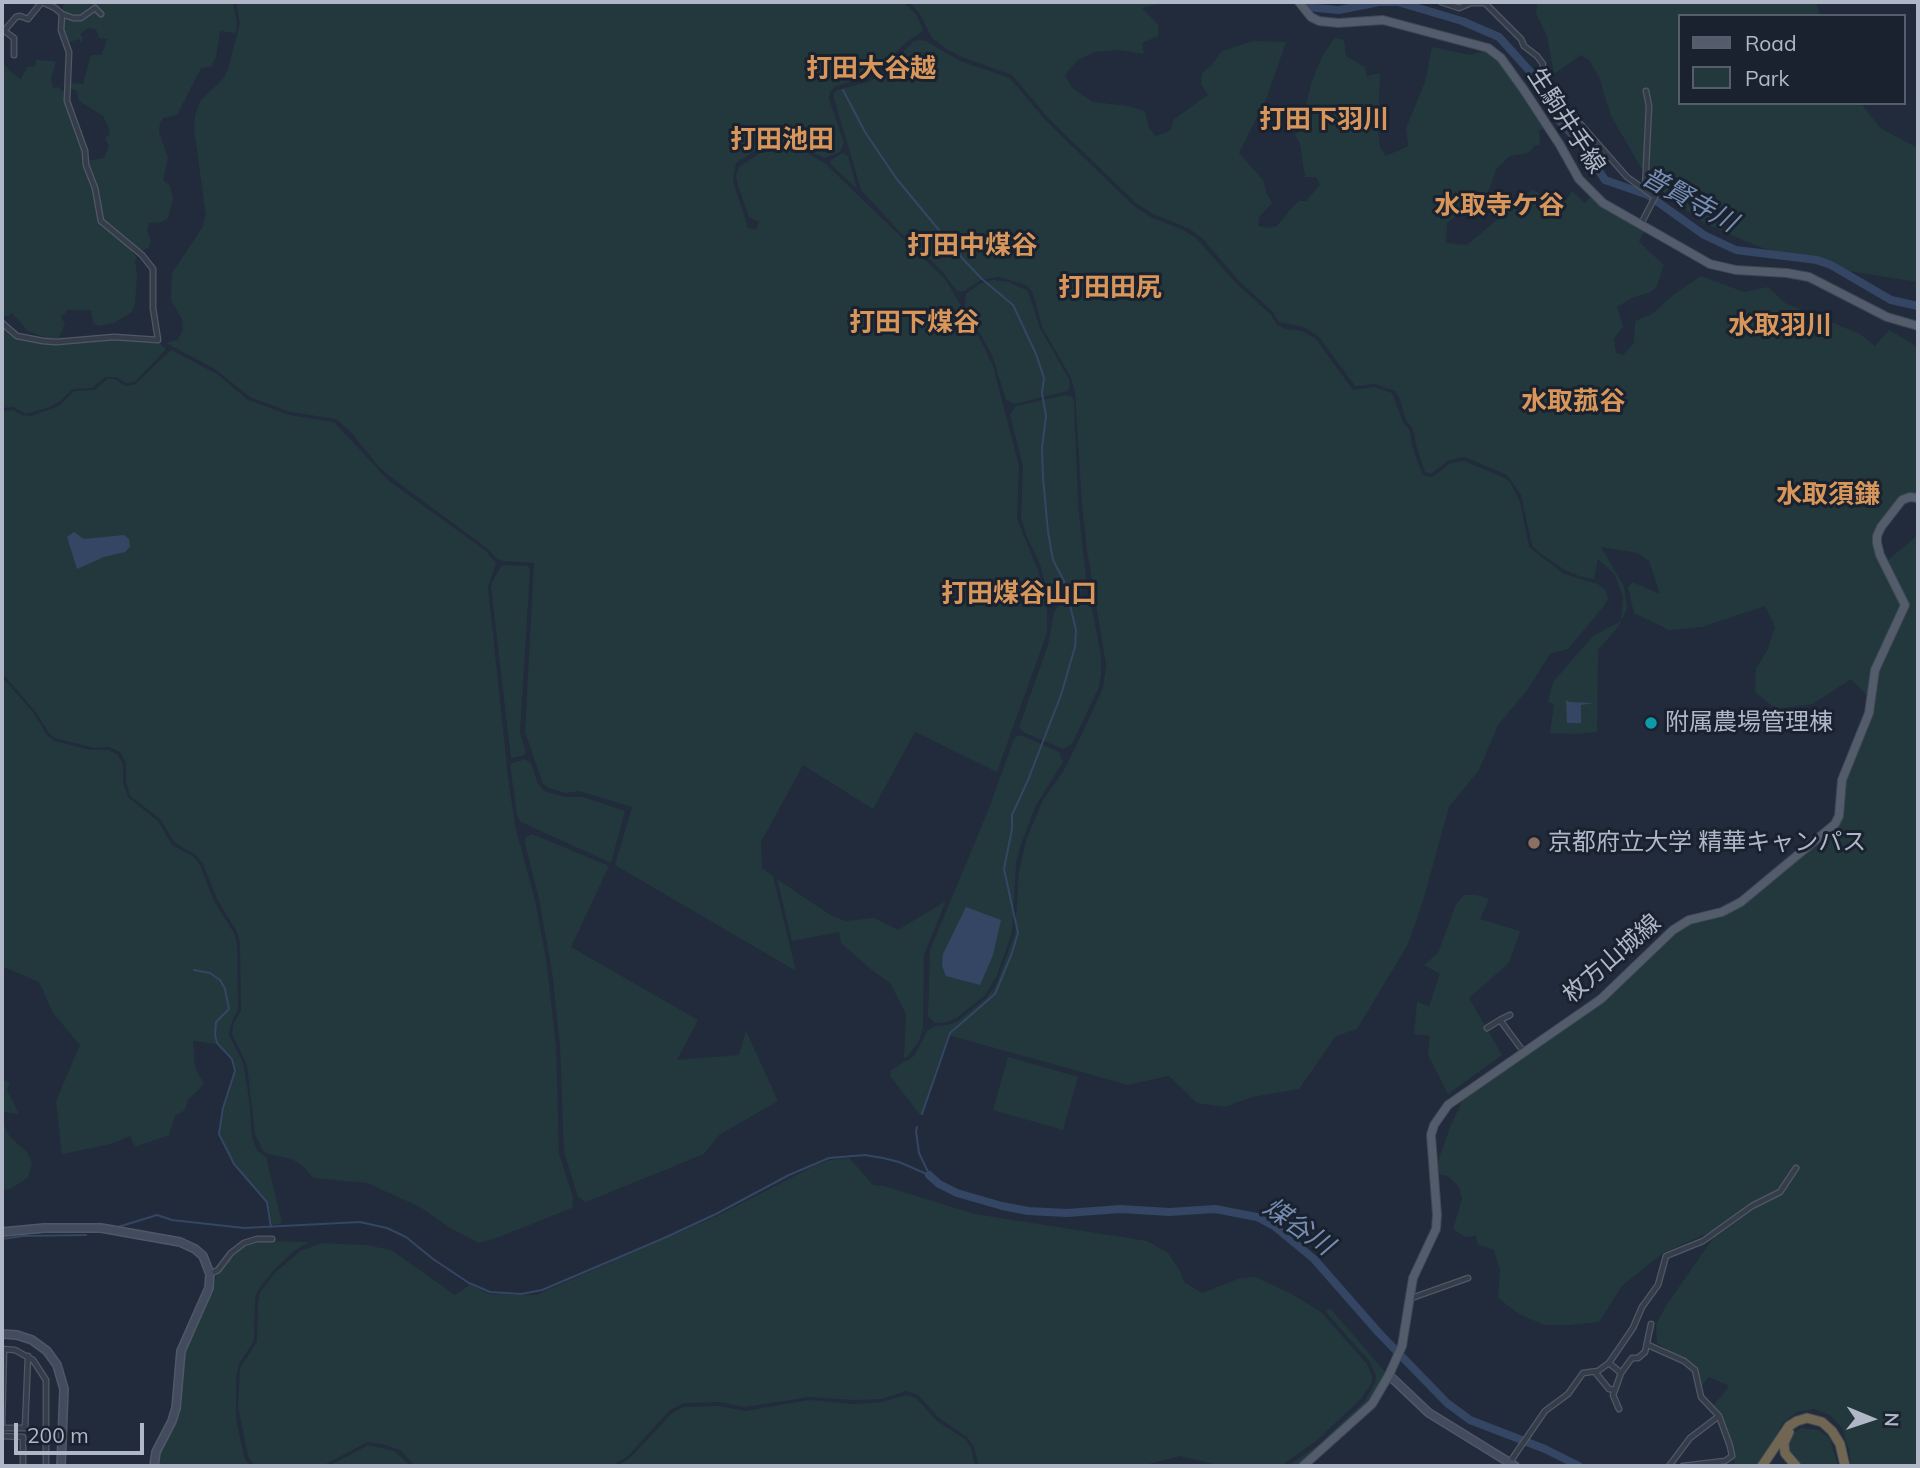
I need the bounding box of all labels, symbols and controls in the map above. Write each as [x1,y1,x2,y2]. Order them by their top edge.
legend [1678,14,1906,105]
text: Road [1745,30,1796,56]
district label: 打田大谷越 [806,53,936,85]
street label: 生駒井手線 [1521,63,1611,179]
text: Park [1745,65,1789,91]
district label: 打田下羽川 [1259,104,1389,136]
district label: 打田池田 [730,124,834,156]
water label: 普賢寺川 [1636,161,1742,239]
district label: 水取寺ケ谷 [1434,190,1564,222]
district label: 打田中煤谷 [907,230,1037,262]
district label: 打田田尻 [1058,272,1162,304]
district label: 打田下煤谷 [849,307,979,339]
district label: 水取羽川 [1728,310,1832,342]
district label: 水取菰谷 [1521,386,1625,418]
district label: 水取須鎌 [1776,479,1880,511]
district label: 打田煤谷山口 [941,578,1097,610]
place label: 附属農場管理棟 [1665,709,1833,737]
marker: 附属農場管理棟 [1643,715,1659,731]
place label: 京都府立大学 精華キャンパス [1548,829,1866,857]
marker: 京都府立大学 精華キャンパス [1526,835,1542,851]
street label: 枚方山城線 [1557,909,1667,1009]
water label: 煤谷川 [1257,1192,1339,1262]
north arrow [1836,1384,1906,1454]
scale bar [18,1408,147,1452]
text: N [1880,1412,1904,1427]
text: 200 m [27,1422,89,1448]

